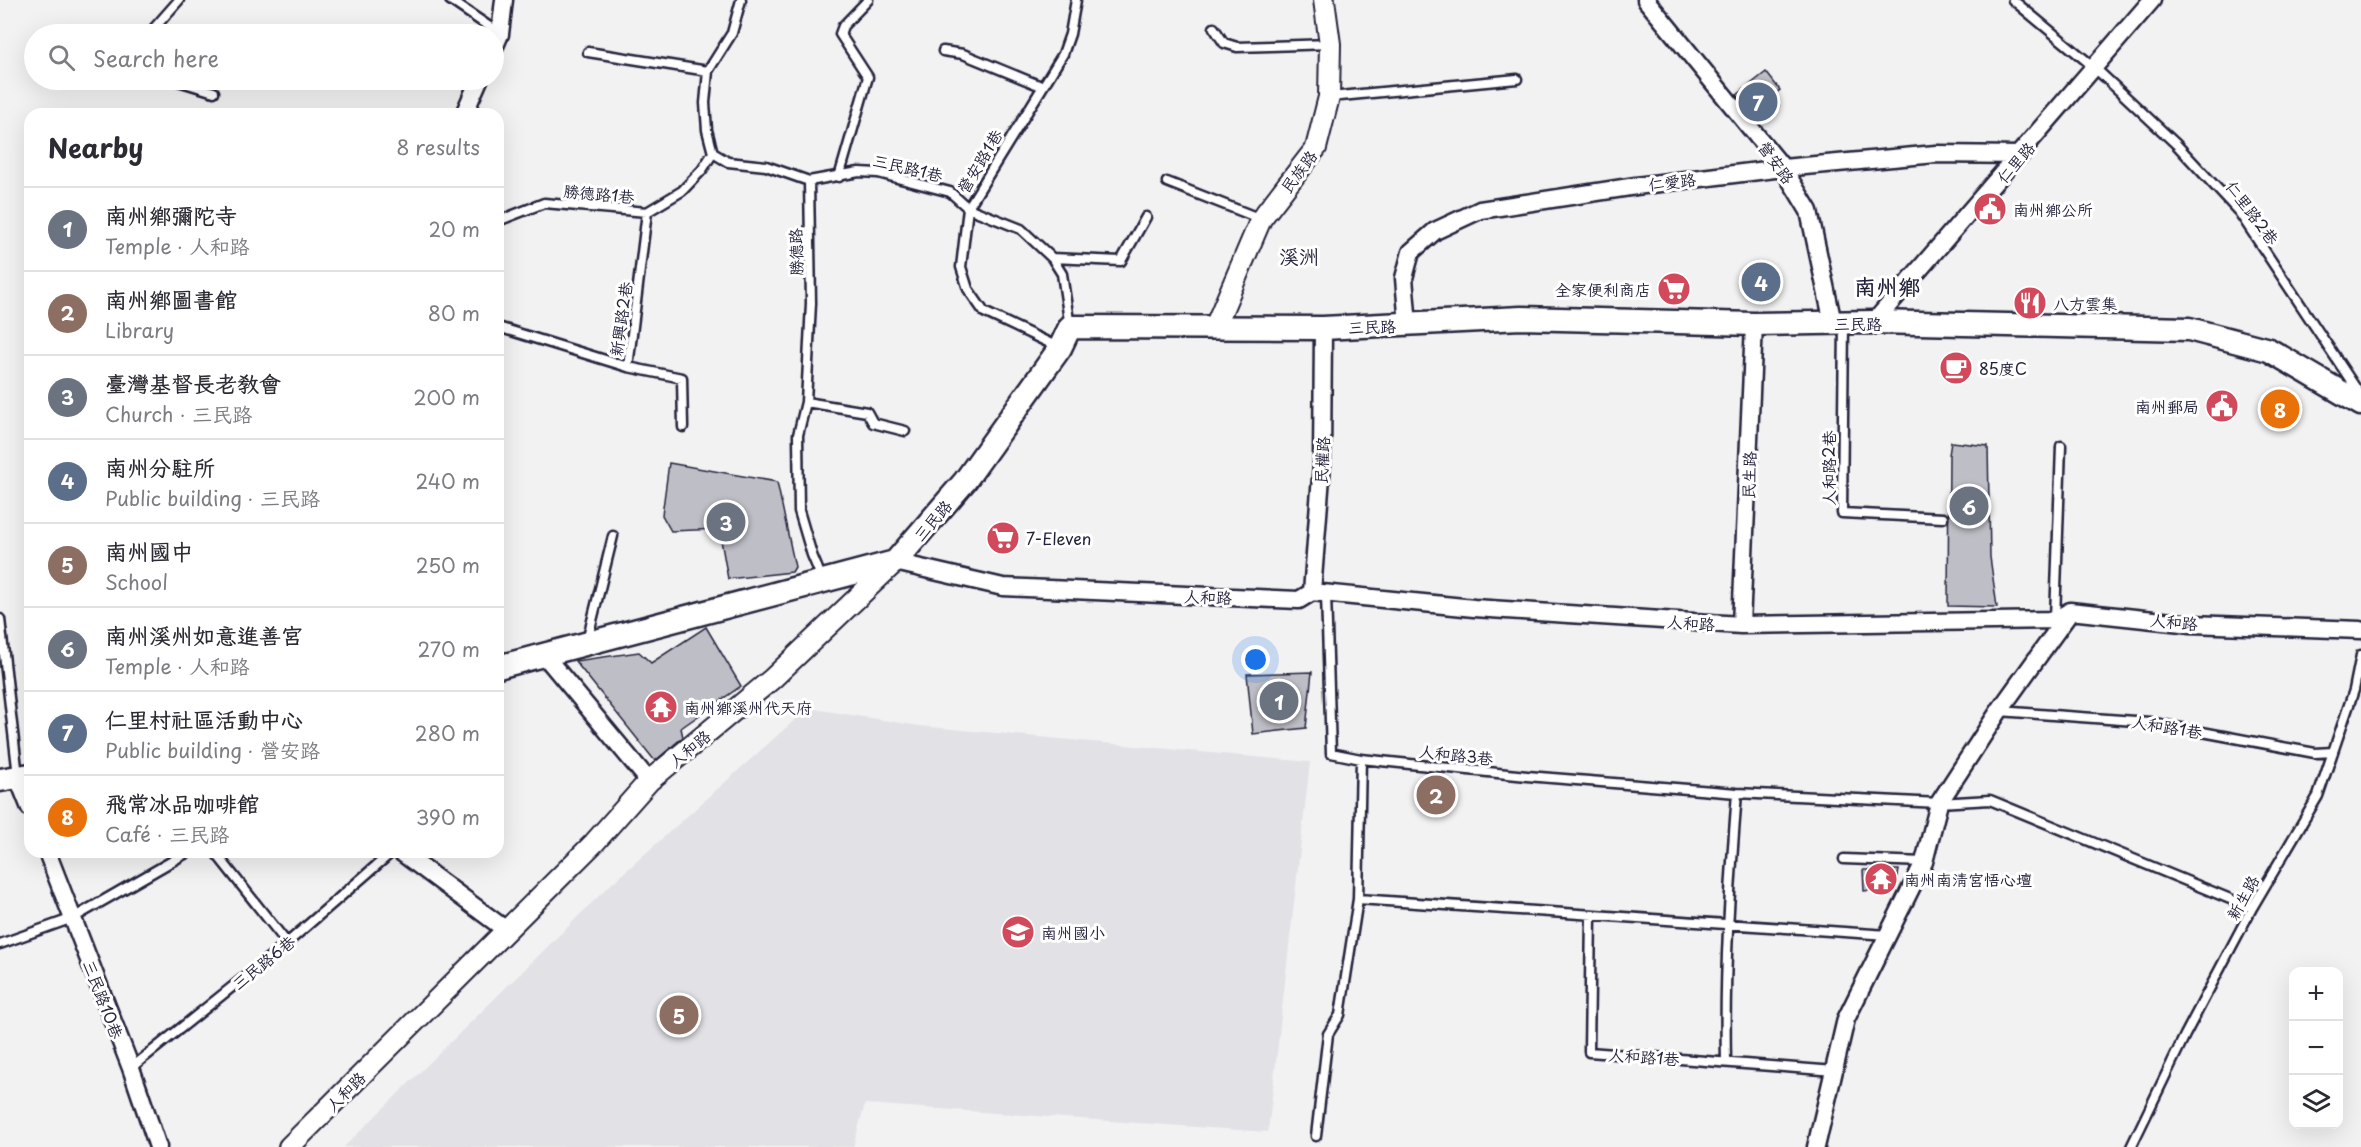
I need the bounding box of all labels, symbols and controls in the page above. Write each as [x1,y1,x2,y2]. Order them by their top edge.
search box [24,24,504,90]
icon: search [45,41,78,74]
text: Search here [93,41,219,74]
pin: 7 [1738,80,1778,124]
street label: 營安路1巷 [950,124,1008,198]
text: Nearby [48,128,143,167]
text: 8 results [396,132,480,162]
street label: 營安路 [1753,136,1801,188]
street label: 仁里路 [1990,136,2040,188]
street label: 民族路 [1274,145,1322,197]
street label: 三民路1巷 [871,147,945,187]
street label: 仁愛路 [1647,166,1697,196]
street label: 仁里路2巷 [2221,175,2285,249]
street label: 勝德路1巷 [562,178,636,208]
public building icon: 南州鄉公所 [1972,191,2008,227]
place label: 南州鄉公所 [2013,197,2093,221]
text: 南州鄉彌陀寺 [105,198,237,231]
text: 1 [63,214,72,244]
text: 20 m [428,214,480,244]
street label: 勝德路 [783,228,807,276]
text: Temple · 人和路 [105,231,250,261]
district label: 溪洲 [1279,241,1319,271]
pin: 4 [1742,260,1780,304]
district label: 南州鄉 [1854,269,1920,302]
supermarket icon: 全家便利商店 [1656,271,1692,307]
place label: 全家便利商店 [1555,277,1651,301]
street label: 新興路2巷 [603,280,637,358]
text: 南州鄉圖書館 [105,282,237,315]
restaurant icon: 八方雲集 [2012,285,2048,321]
place label: 八方雲集 [2053,291,2117,315]
text: 2 [60,298,75,328]
text: 80 m [428,298,480,328]
street label: 三民路 [1834,311,1882,335]
street label: 三民路 [1348,313,1396,339]
text: Library [105,315,174,345]
cafe icon: 85度C [1938,350,1974,386]
place label: 85度C [1979,356,2027,380]
text: 臺灣基督長老教會 [105,366,281,399]
text: 3 [61,382,74,412]
text: 200 m [413,382,480,412]
pin: 8 [2260,386,2300,432]
public building icon: 南州郵局 [2204,388,2240,424]
place label: 南州郵局 [2135,394,2199,418]
text: Church · 三民路 [105,399,252,429]
street label: 人和路2巷 [1816,430,1840,506]
street label: 民權路 [1308,435,1334,485]
text: 南州分駐所 [105,450,215,483]
street label: 民生路 [1735,451,1761,499]
text: 4 [61,466,74,496]
text: 240 m [415,466,480,496]
text: Public building · 三民路 [105,483,320,513]
pin: 6 [1950,484,1988,528]
street label: 三民路 [907,494,957,546]
pin: 3 [706,500,746,544]
supermarket icon: 7-Eleven [985,520,1021,556]
place label: 7-Eleven [1026,526,1091,550]
text: 南州國中 [105,534,193,567]
text: 5 [61,550,74,580]
text: 250 m [416,550,480,580]
text: School [105,567,168,597]
street label: 人和路 [1184,583,1232,609]
street label: 人和路 [2149,607,2199,635]
street label: 人和路 [1666,608,1716,636]
text: 南州溪州如意進善宮 [105,618,303,651]
text: 6 [60,634,75,664]
text: 270 m [417,634,480,664]
your location [1241,645,1270,674]
text: Temple · 人和路 [105,651,250,681]
pin: 1 [1260,678,1298,724]
temple icon: 南州鄉溪州代天府 [643,689,679,725]
place label: 南州鄉溪州代天府 [684,695,812,719]
text: 仁里村社區活動中心 [105,702,303,735]
street label: 人和路1巷 [2130,709,2204,743]
text: 7 [62,718,73,748]
text: 280 m [415,718,480,748]
street label: 人和路 [663,723,715,773]
text: Public building · 營安路 [105,735,320,765]
street label: 人和路3巷 [1418,738,1494,770]
pin: 2 [1416,772,1456,818]
text: 飛常冰品咖啡館 [105,786,259,819]
text: 8 [61,802,74,832]
text: 390 m [416,802,480,832]
text: Café · 三民路 [105,819,229,849]
temple icon: 南州南清宮悟心壇 [1863,861,1899,897]
place label: 南州南清宮悟心壇 [1904,867,2032,891]
street label: 新生路 [2220,870,2264,924]
school or university icon: 南州國小 [1000,914,1036,950]
place label: 南州國小 [1041,920,1105,944]
street label: 三民路6巷 [226,929,300,995]
street label: 三民路10巷 [78,956,130,1042]
map controls [2289,967,2343,1129]
button: + [2289,967,2343,1021]
pin: 5 [660,992,698,1038]
button: − [2289,1021,2343,1075]
street label: 人和路1巷 [1608,1042,1680,1070]
street label: 人和路 [320,1066,370,1116]
button: layers [2289,1075,2343,1129]

